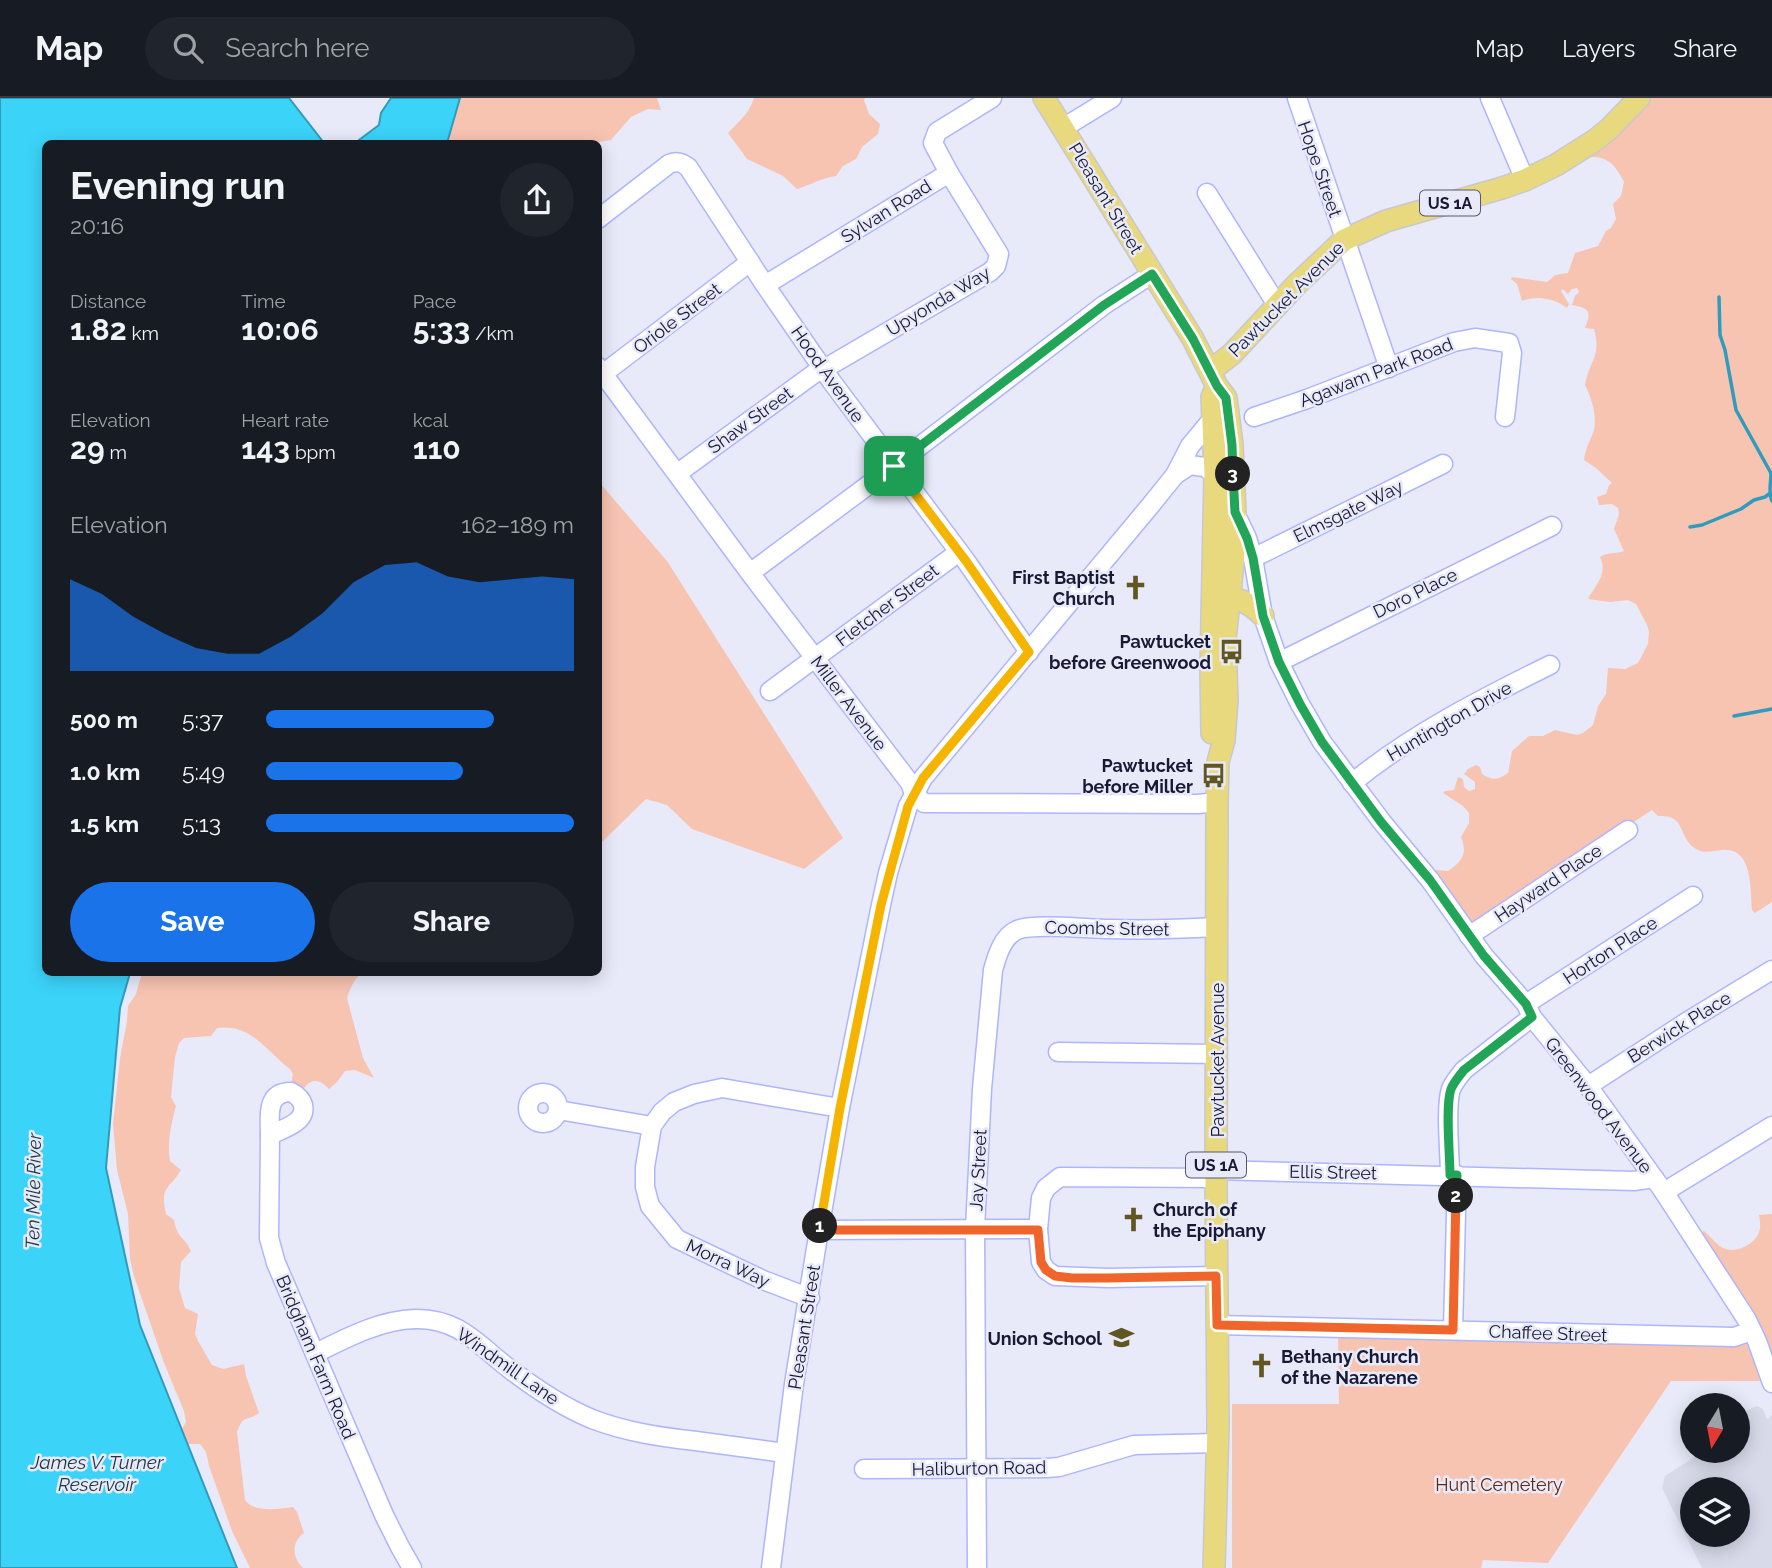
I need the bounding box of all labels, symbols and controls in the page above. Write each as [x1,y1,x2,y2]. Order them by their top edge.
search box [145,17,635,80]
text: Map [35,29,103,68]
icon: search [169,29,207,67]
text: Search here [225,33,370,63]
text: Map [1475,34,1524,63]
text: Layers [1562,34,1635,63]
text: Share [1673,34,1737,63]
street label: Hope Street [1294,118,1346,220]
street label: Pleasant Street [1065,139,1147,257]
text: Evening run [70,163,285,208]
button: share [500,163,574,237]
street label: Sylvan Road [837,175,935,247]
road number: US 1A [1420,190,1480,216]
text: 20:16 [70,212,124,239]
street label: Pawtucket Avenue [1224,237,1348,361]
street label: Upyonda Way [882,262,994,340]
street label: Oriole Street [629,278,725,358]
text: Distance [70,290,146,312]
text: Time [241,290,286,312]
text: Pace [413,290,456,312]
text: 1.82 [70,312,127,347]
text: 10:06 [241,312,319,347]
text: 5:33 [413,312,470,347]
text: km [127,322,159,344]
text: /km [470,322,514,344]
street label: Hood Avenue [787,322,869,427]
street label: Agawam Park Road [1296,333,1456,411]
street label: Shaw Street [704,382,796,458]
text: Elevation [70,409,151,431]
text: Heart rate [241,409,329,431]
text: kcal [413,409,448,431]
text: 29 [70,431,105,466]
text: 143 [241,431,290,466]
text: 110 [413,431,461,466]
pin [864,436,924,496]
text: m [105,441,127,463]
text: bpm [290,441,336,463]
icon: arrive [875,447,913,485]
pin: 3 [1216,456,1250,492]
text: 3 [1227,462,1238,484]
street label: Elmsgate Way [1290,475,1407,547]
text: Elevation [70,511,168,538]
text: 162–189 m [461,511,574,538]
street label: Fletcher Street [831,560,943,650]
street label: Doro Place [1369,563,1461,622]
place label: First Baptist Church [1012,567,1115,609]
church icon: First Baptist Church [1121,573,1149,601]
place label: Pawtucket before Greenwood [1049,631,1211,673]
bus stop icon: Pawtucket before Greenwood [1217,637,1245,665]
street label: Miller Avenue [807,651,892,755]
street label: Huntington Drive [1383,677,1515,765]
text: 500 m [70,706,138,733]
text: 5:37 [182,706,223,733]
place label: Pawtucket before Miller [1082,755,1193,797]
text: 1.0 km [70,758,140,785]
text: 5:49 [182,758,225,785]
bus stop icon: Pawtucket before Miller [1199,761,1227,789]
text: 1.5 km [70,810,139,837]
text: 5:13 [182,810,221,837]
street label: Hayward Place [1490,839,1606,927]
button: Save [70,882,315,962]
button: Share [329,882,574,962]
street label: Horton Place [1559,912,1661,988]
street label: Coombs Street [1045,916,1169,940]
street label: Pawtucket Avenue [1207,982,1228,1137]
street label: Berwick Place [1624,987,1735,1067]
street label: Greenwood Avenue [1541,1033,1657,1177]
street label: Jay Street [965,1129,991,1211]
water label: Ten Mile River [21,1131,45,1249]
road number: US 1A [1186,1152,1246,1177]
street label: Ellis Street [1289,1161,1377,1183]
pin: 2 [1438,1178,1474,1214]
text: 2 [1450,1184,1461,1206]
place label: Church of the Epiphany [1153,1199,1266,1241]
church icon: Church of the Epiphany [1119,1205,1147,1233]
pin: 1 [802,1208,838,1244]
text: 1 [815,1214,824,1236]
street label: Morra Way [683,1234,773,1292]
street label: Pleasant Street [784,1263,824,1391]
street label: Bridgham Farm Road [272,1272,360,1442]
street label: Chaffee Street [1488,1320,1608,1346]
street label: Windmill Lane [453,1323,564,1409]
school or university icon: Union School [1108,1324,1136,1352]
place label: Union School [988,1328,1102,1349]
place label: Bethany Church of the Nazarene [1281,1346,1419,1388]
church icon: Bethany Church of the Nazarene [1247,1352,1275,1380]
north arrow [1680,1393,1750,1463]
map controls [1680,1393,1750,1547]
water label: James V. Turner Reservoir [30,1451,165,1495]
street label: Haliburton Road [911,1456,1047,1480]
park label: Hunt Cemetery [1435,1474,1563,1495]
button: layers [1680,1477,1750,1547]

